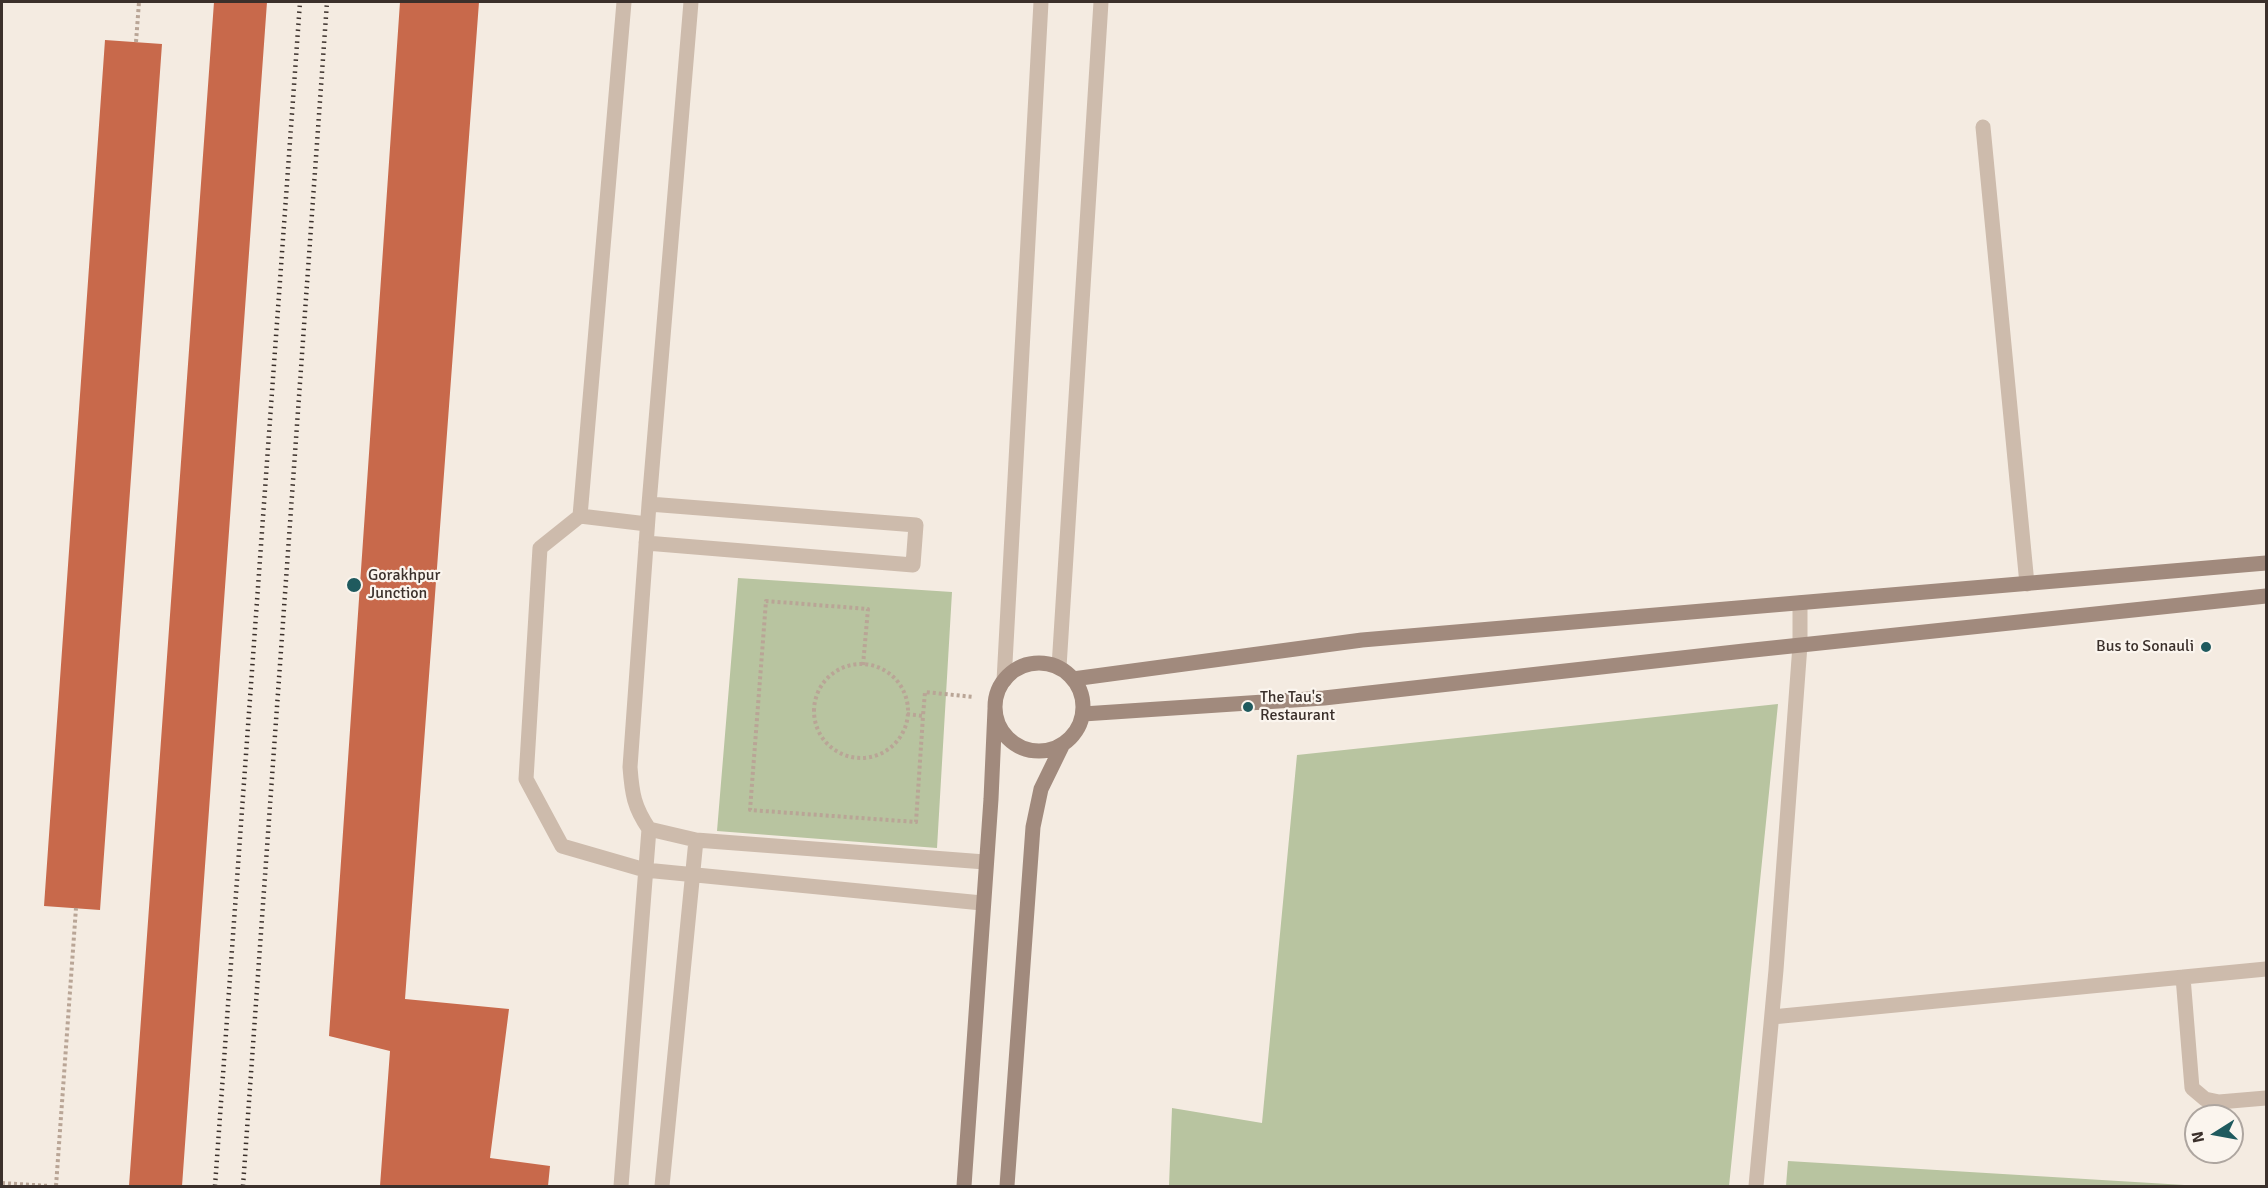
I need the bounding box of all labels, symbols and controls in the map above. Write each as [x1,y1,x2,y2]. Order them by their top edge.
place label: Gorakhpur Junction [368,566,440,604]
marker: Gorakhpur Junction [345,576,363,594]
place label: Bus to Sonauli [2096,637,2194,657]
marker: Bus to Sonauli [2199,640,2213,654]
place label: The Tau's Restaurant [1260,688,1335,726]
marker: The Tau's Restaurant [1241,700,1255,714]
north arrow [2184,1104,2244,1164]
text: N [2187,1130,2209,1144]

